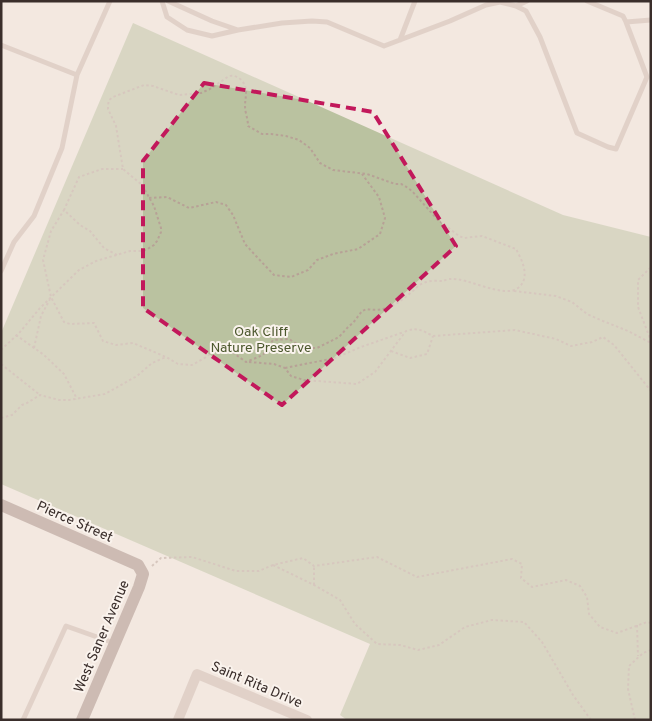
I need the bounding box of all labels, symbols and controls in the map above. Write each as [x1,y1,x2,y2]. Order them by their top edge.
park label: Oak Cliff Nature Preserve [210,324,312,357]
street label: Pierce Street [34,498,115,547]
street label: West Saner Avenue [71,578,134,695]
street label: Saint Rita Drive [208,659,305,712]

